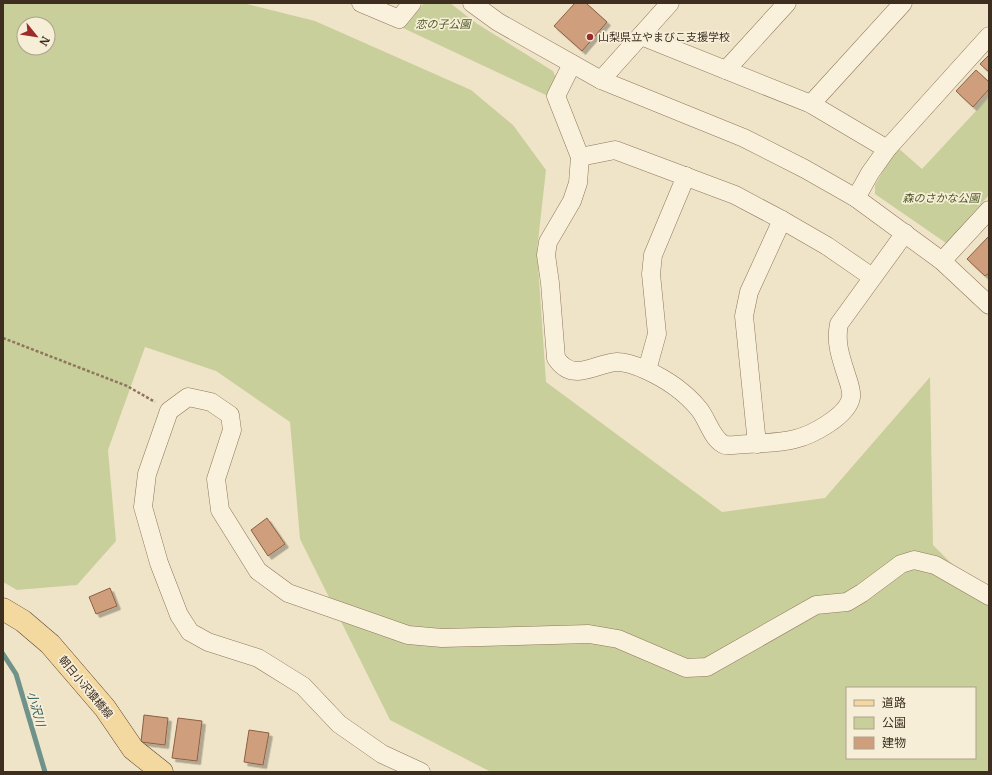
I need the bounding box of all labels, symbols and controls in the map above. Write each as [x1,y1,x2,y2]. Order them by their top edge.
north arrow [16,16,56,56]
park label: 恋の子公園 [416,17,472,31]
place label: 山梨県立やまびこ支援学校 [598,30,730,44]
marker: 山梨県立やまびこ支援学校 [585,32,595,42]
text: N [36,34,53,49]
park label: 森のさかな公園 [903,191,981,205]
street label: 朝日小沢猿橋線 [56,653,116,721]
legend [846,687,976,759]
water label: 小沢川 [24,689,49,730]
text: 道路 [882,695,906,710]
text: 公園 [882,715,906,730]
text: 建物 [882,735,906,750]

